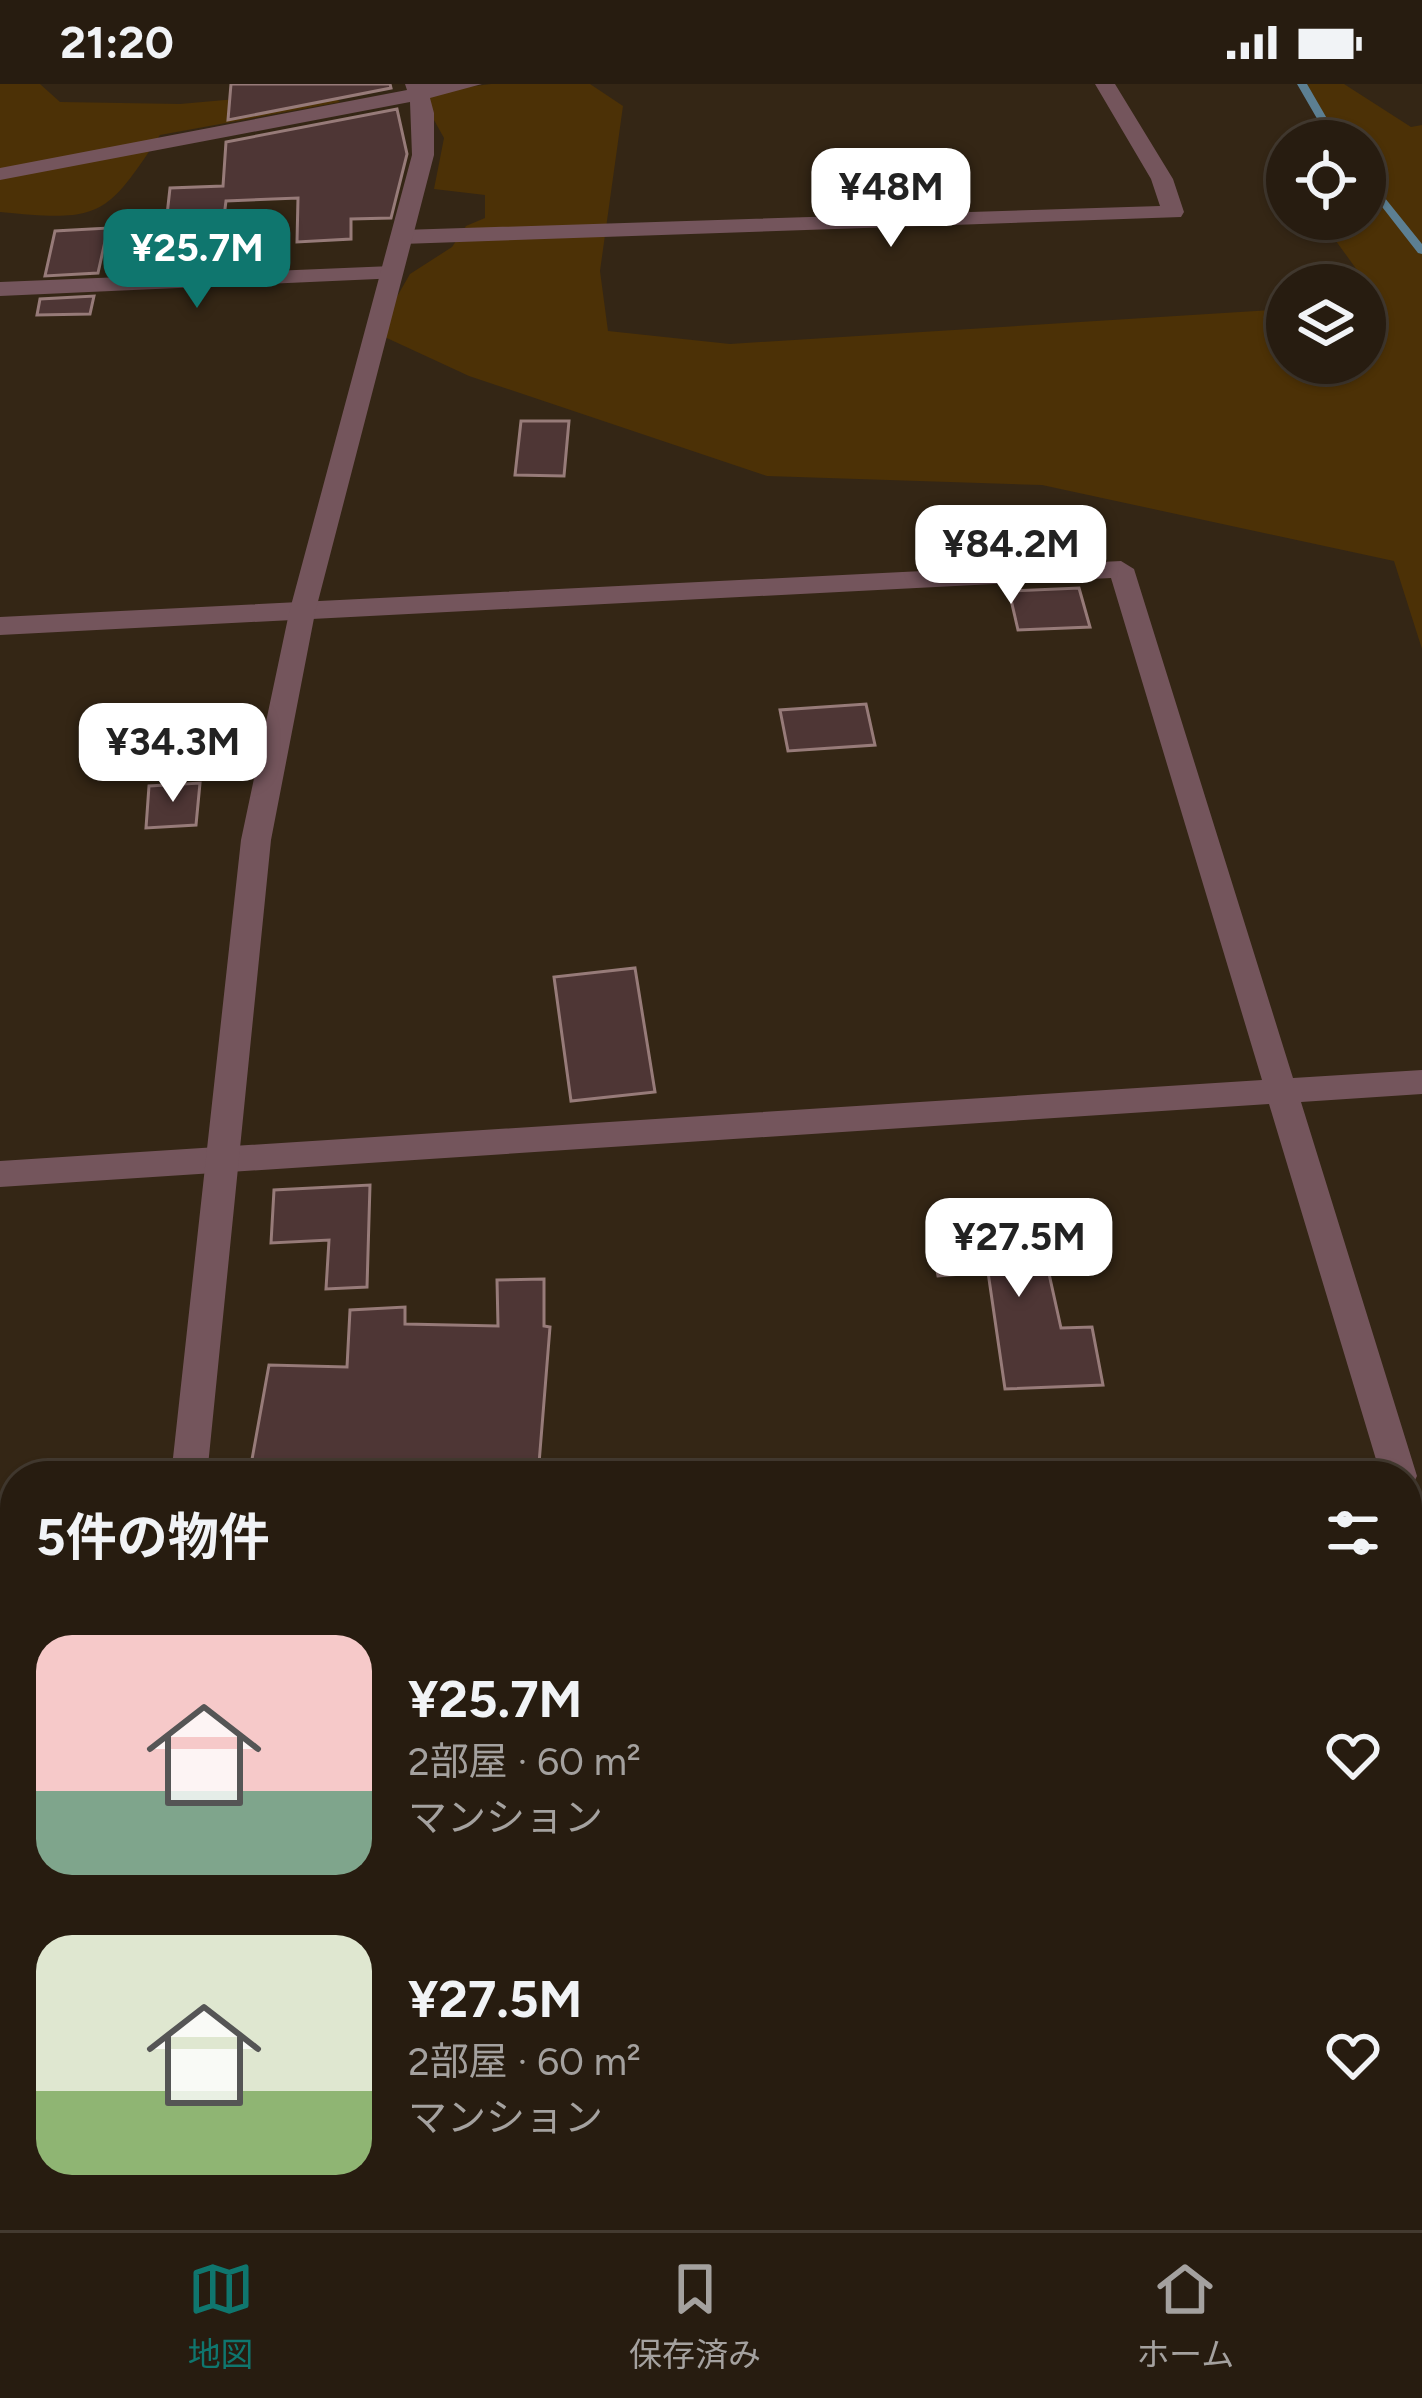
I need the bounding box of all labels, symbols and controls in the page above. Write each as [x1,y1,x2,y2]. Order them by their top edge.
text: 21:20 [60,15,174,69]
map controls [1266,120,1386,384]
button: locate [1266,120,1386,240]
pin: ¥48M [820,148,962,250]
text: ¥48M [838,163,944,210]
pin: ¥25.7M [99,209,295,311]
text: ¥25.7M [130,224,264,271]
button: layers [1266,264,1386,384]
pin: ¥84.2M [913,505,1109,607]
text: ¥84.2M [942,520,1080,567]
pin: ¥34.3M [75,703,271,805]
text: ¥34.3M [106,718,240,765]
pin: ¥27.5M [921,1198,1117,1300]
text: ¥27.5M [952,1213,1086,1260]
icon: filters [1320,1500,1386,1566]
text: 5件の物件 [36,1507,270,1568]
text: ¥25.7M [408,1669,582,1730]
icon: home [132,1683,276,1827]
icon: heart [1320,1722,1386,1788]
text: 2部屋 · 60 m² [408,1738,641,1785]
text: マンション [408,1794,603,1841]
text: ¥27.5M [408,1969,582,2030]
icon: home [132,1983,276,2127]
icon: heart [1320,2022,1386,2088]
text: 2部屋 · 60 m² [408,2038,641,2085]
text: マンション [408,2094,603,2141]
tab: 地図 [188,2256,254,2376]
tab: 保存済み [629,2256,761,2376]
tab: ホーム [1136,2256,1234,2376]

